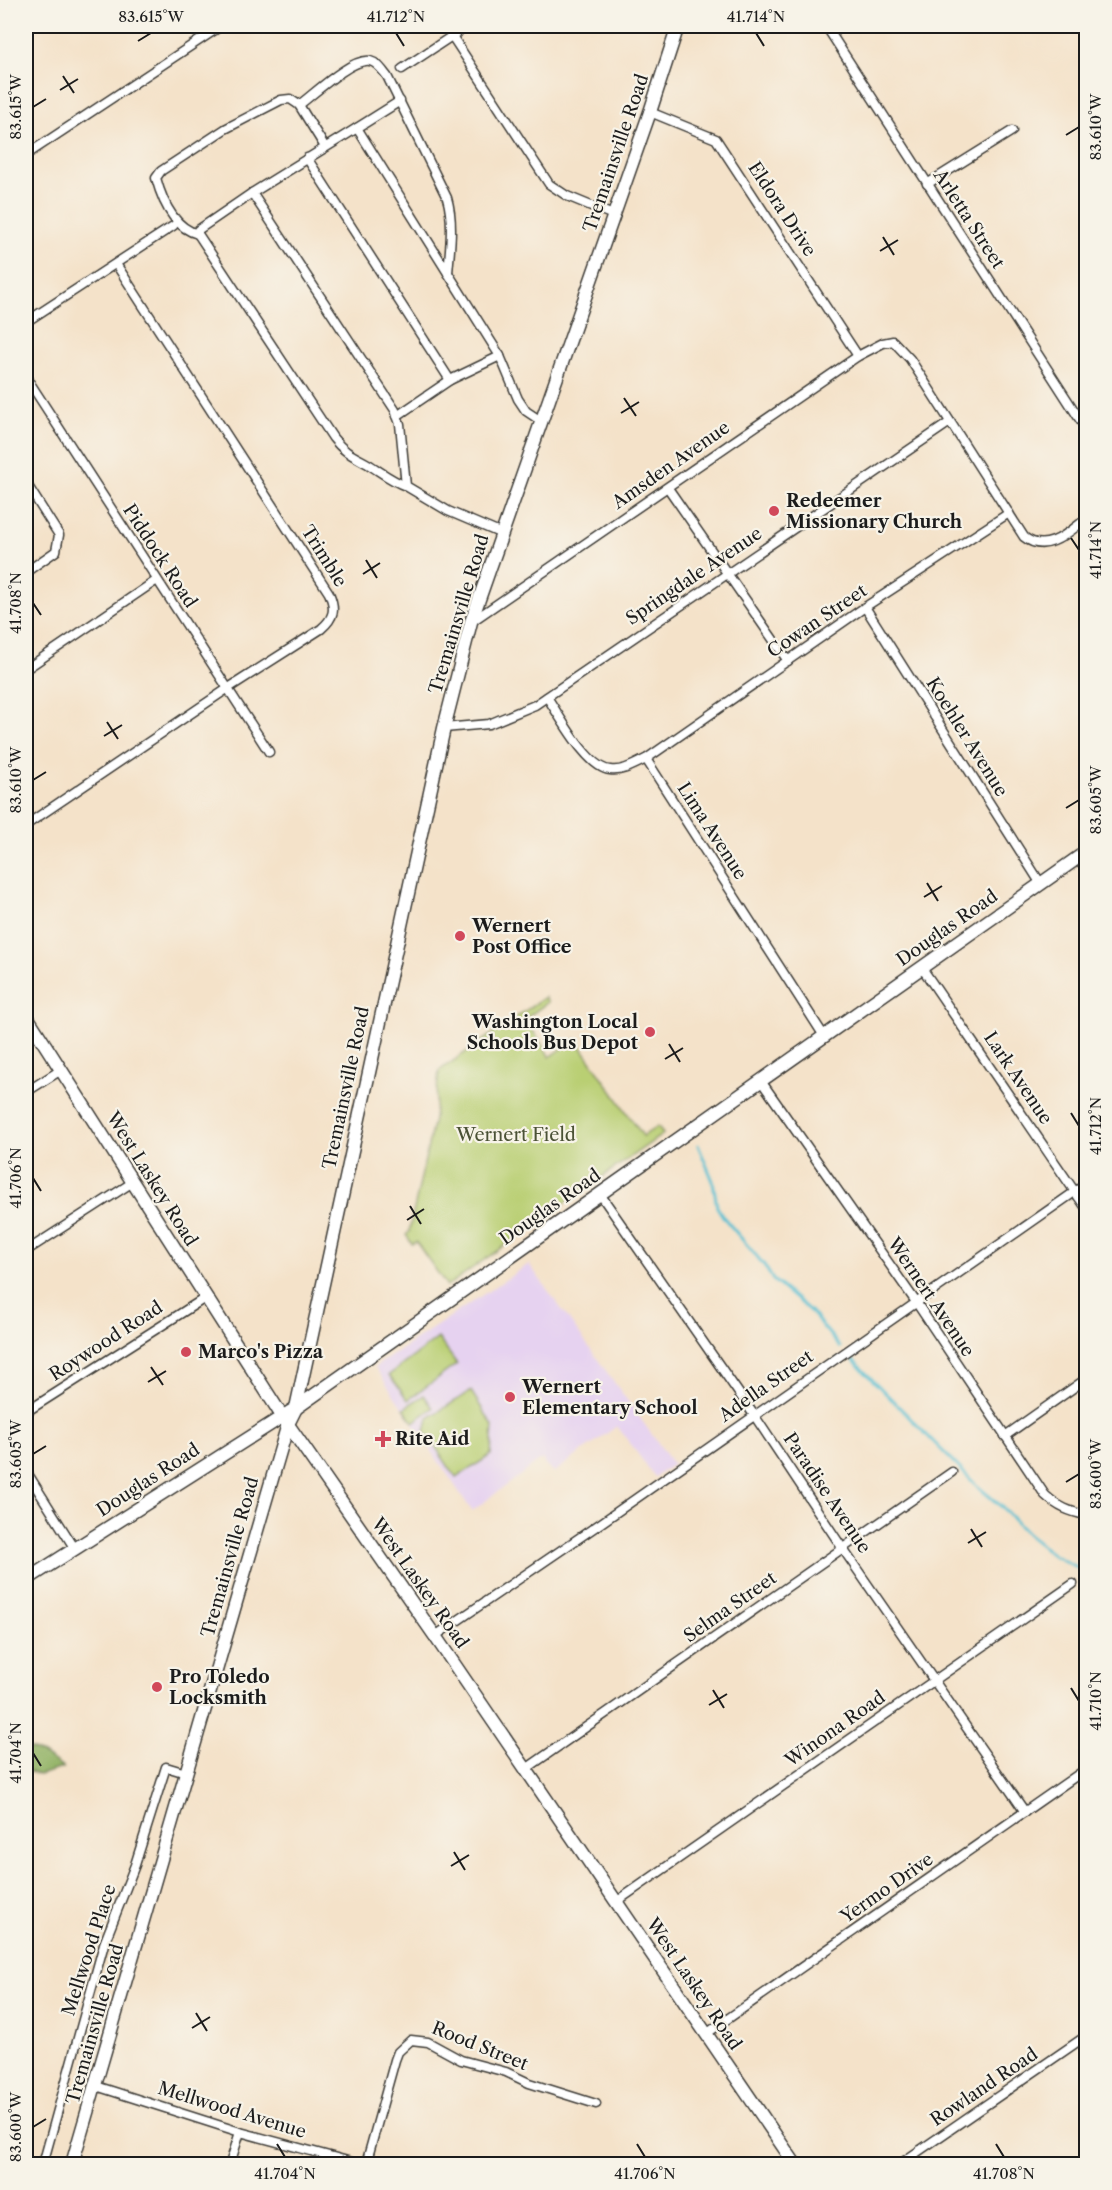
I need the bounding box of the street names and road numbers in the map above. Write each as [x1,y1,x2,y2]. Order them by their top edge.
street label: Tremainsville Road [579,71,653,235]
street label: Eldora Drive [743,158,821,260]
street label: Arletta Street [928,164,1010,273]
street label: Amsden Avenue [607,416,734,514]
street label: Piddock Road [118,500,202,612]
street label: Trimble [297,521,351,591]
street label: Springdale Avenue [622,522,766,630]
street label: Tremainsville Road [424,531,494,697]
street label: Cowan Street [763,579,871,662]
street label: Koehler Avenue [922,673,1012,801]
street label: Lima Avenue [672,778,752,884]
street label: Douglas Road [892,885,1002,971]
street label: Tremainsville Road [318,1005,374,1171]
street label: Lark Avenue [979,1028,1057,1128]
street label: West Laskey Road [101,1107,202,1250]
street label: Douglas Road [495,1164,605,1250]
street label: Wernert Avenue [882,1232,979,1361]
street label: Roywood Road [45,1296,167,1386]
street label: Adella Street [714,1345,818,1427]
street label: Paradise Avenue [779,1429,875,1557]
street label: Douglas Road [92,1439,204,1521]
street label: Tremainsville Road [197,1474,263,1640]
street label: West Laskey Road [366,1513,473,1653]
street label: Selma Street [679,1567,781,1647]
street label: Winona Road [780,1686,889,1772]
street label: Yermo Drive [836,1848,937,1928]
street label: Mellwood Place [57,1882,121,2018]
street label: West Laskey Road [641,1913,746,2054]
street label: Tremainsville Road [62,1941,128,2107]
street label: Rood Street [429,2017,532,2076]
street label: Rowland Road [926,2043,1042,2131]
street label: Mellwood Avenue [155,2077,309,2143]

